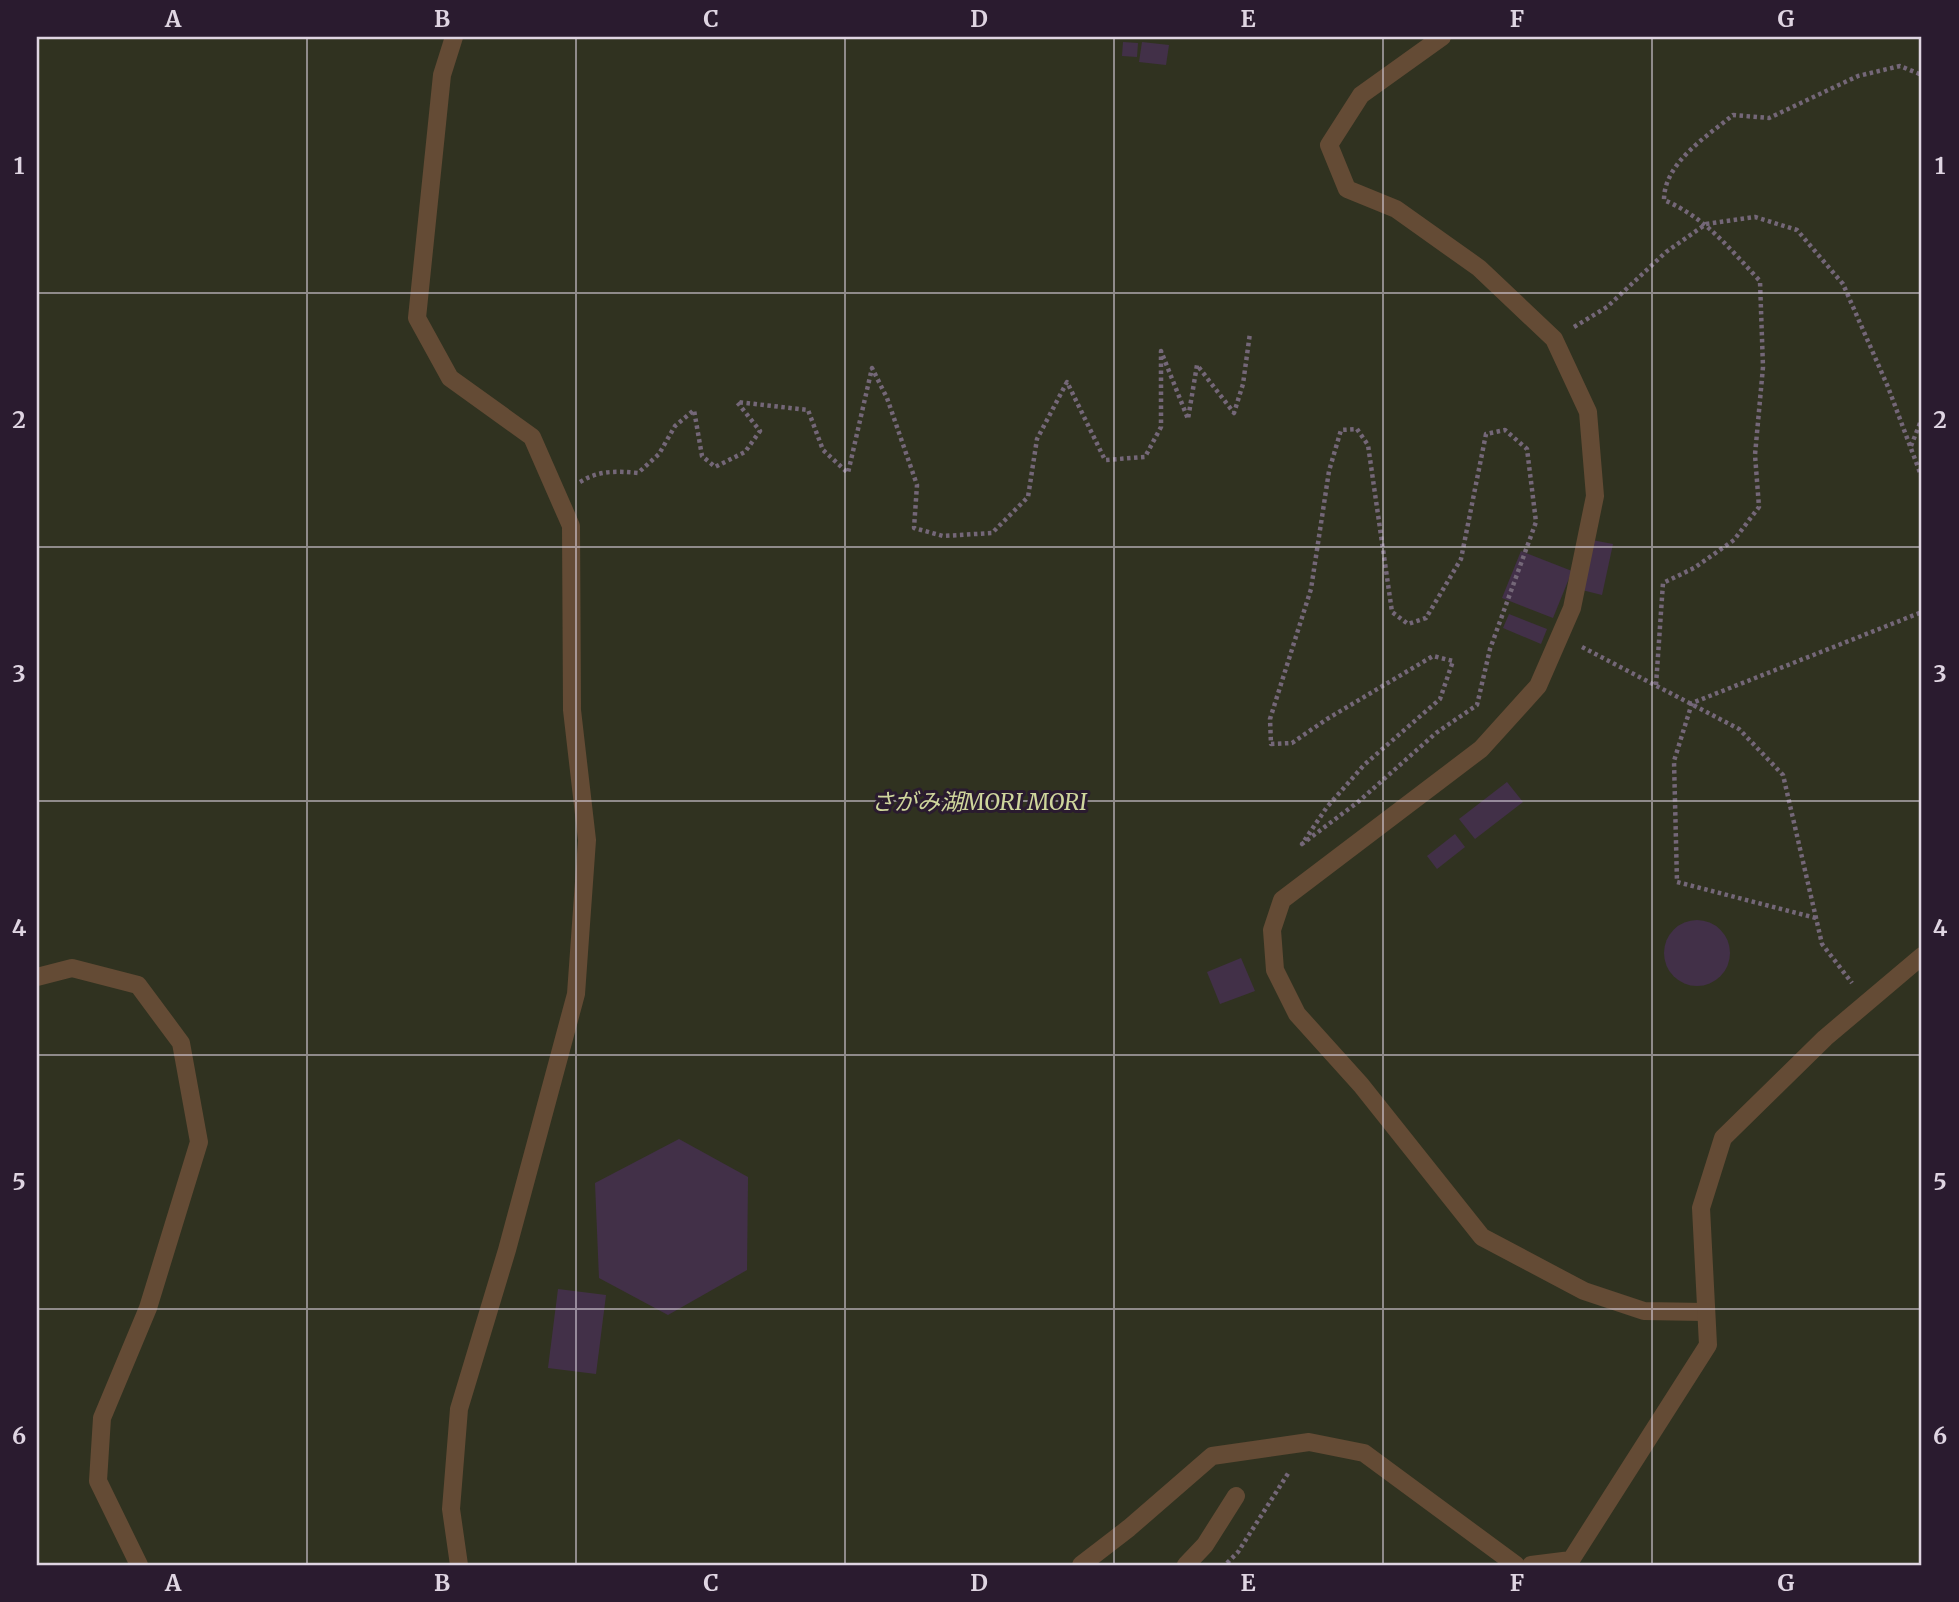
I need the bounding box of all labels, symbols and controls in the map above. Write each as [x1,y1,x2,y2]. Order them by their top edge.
text: A [164,4,182,33]
text: B [434,4,450,33]
text: C [703,4,719,33]
text: D [970,4,988,33]
text: E [1240,4,1256,33]
text: F [1510,4,1524,33]
text: G [1778,4,1795,33]
text: 1 [14,151,25,180]
text: 1 [1935,151,1946,180]
text: 2 [12,405,26,434]
text: 2 [1933,405,1947,434]
text: 3 [12,659,26,688]
text: 3 [1933,659,1947,688]
park label: さがみ湖MORI MORI [871,787,1088,816]
text: 4 [12,913,27,942]
text: 4 [1933,913,1948,942]
text: 5 [12,1167,26,1196]
text: 5 [1933,1167,1947,1196]
text: 6 [12,1421,26,1450]
text: 6 [1933,1421,1947,1450]
text: A [164,1568,182,1597]
text: B [434,1568,450,1597]
text: C [703,1568,719,1597]
text: D [970,1568,988,1597]
text: E [1240,1568,1256,1597]
text: F [1510,1568,1524,1597]
text: G [1778,1568,1795,1597]

